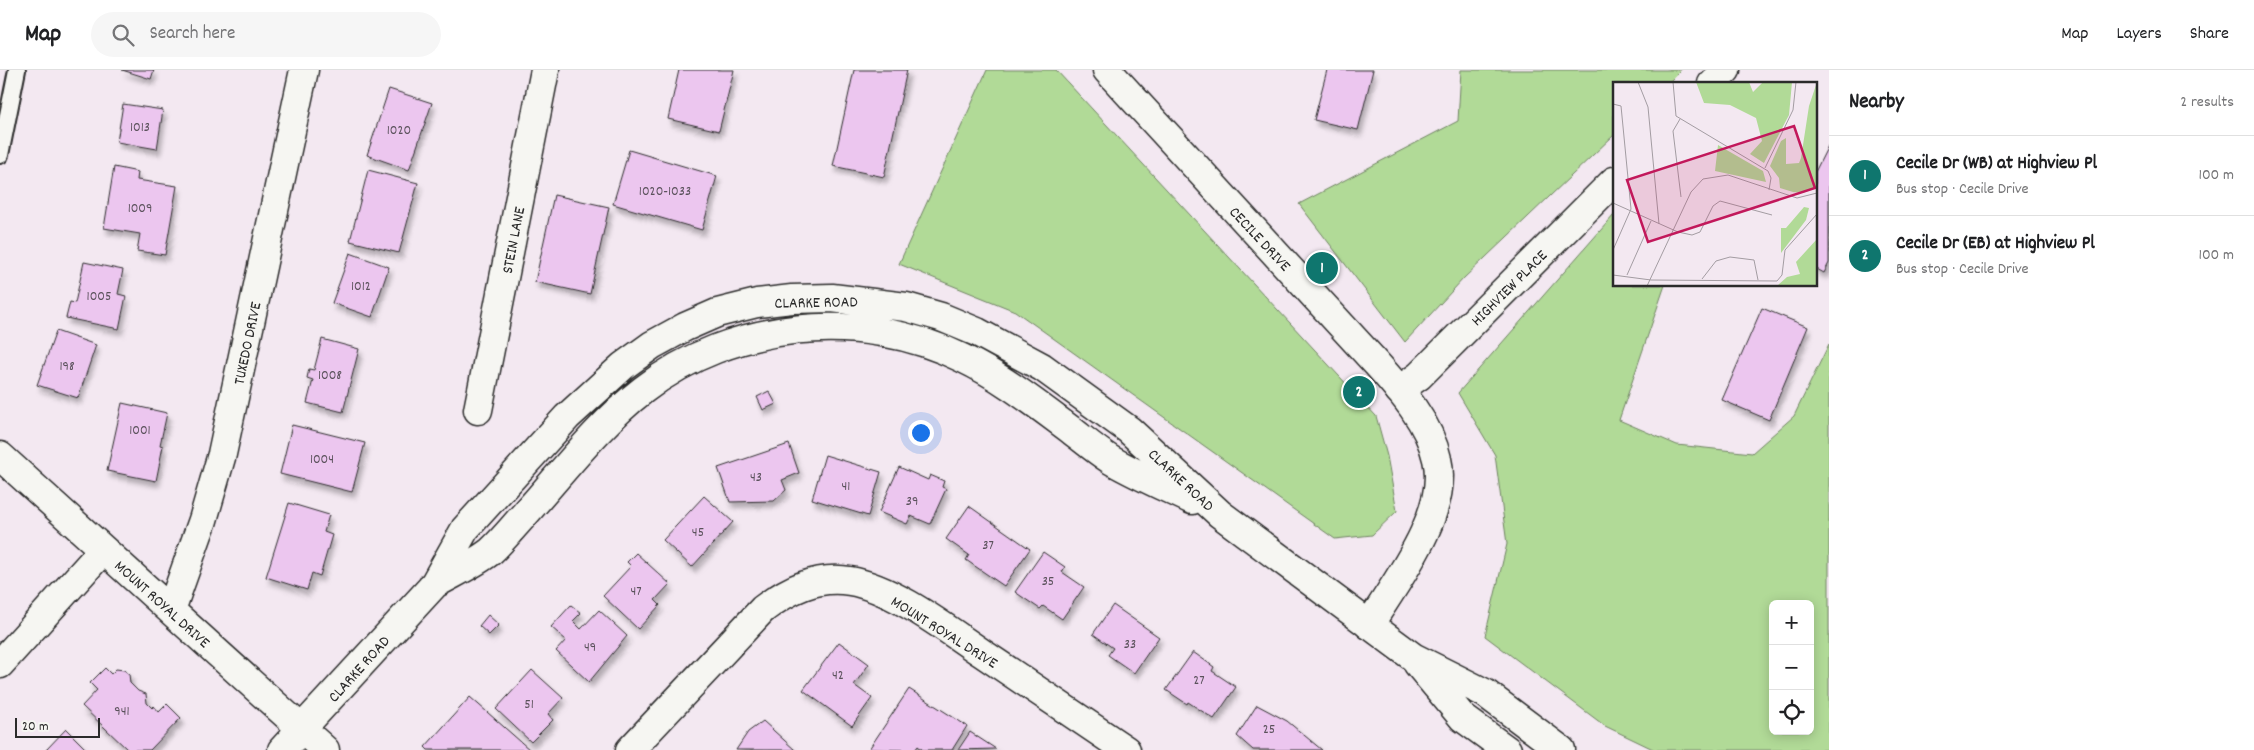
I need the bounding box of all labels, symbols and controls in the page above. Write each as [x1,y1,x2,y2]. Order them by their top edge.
search box [91,12,441,57]
text: Map [25,18,61,52]
icon: search [109,21,137,49]
text: Search here [149,21,235,48]
text: Map [2061,22,2088,47]
text: Layers [2116,22,2162,47]
text: Share [2190,22,2229,47]
inset map [1613,82,1816,286]
text: Nearby [1849,88,1904,118]
text: 2 results [2180,91,2234,114]
house number: 1013 [130,118,150,138]
house number: 1020 [387,121,411,141]
text: Cecile Dr (WB) at Highview Pl [1896,151,2097,178]
text: 1 [1863,164,1867,187]
text: 100 m [2198,164,2234,187]
text: Bus stop · Cecile Drive [1896,178,2029,201]
house number: 1020-1033 [639,182,691,202]
house number: 1009 [128,199,152,219]
street label: CECILE DRIVE [1223,202,1296,278]
street label: STEIN LANE [497,204,532,276]
text: Cecile Dr (EB) at Highview Pl [1896,231,2095,258]
text: 2 [1862,244,1869,267]
text: 100 m [2198,244,2234,267]
street label: HIGHVIEW PLACE [1466,245,1554,332]
pin: 1 [1306,249,1338,287]
text: Bus stop · Cecile Drive [1896,258,2029,281]
house number: 1012 [351,277,371,297]
house number: 1005 [87,287,111,307]
street label: CLARKE ROAD [774,291,858,316]
street label: TUXEDO DRIVE [228,299,269,387]
house number: 198 [59,357,75,377]
house number: 1008 [318,366,342,386]
pin: 2 [1343,373,1375,411]
your location [908,420,934,446]
house number: 1001 [129,421,151,441]
street label: CLARKE ROAD [1142,444,1219,518]
house number: 1004 [310,450,334,470]
house number: 43 [750,468,762,488]
house number: 41 [842,477,850,497]
house number: 39 [906,492,918,512]
house number: 45 [692,523,704,543]
house number: 37 [982,536,994,556]
street label: MOUNT ROYAL DRIVE [108,555,215,655]
house number: 35 [1042,572,1054,592]
house number: 47 [630,582,642,602]
street label: MOUNT ROYAL DRIVE [886,591,1002,676]
map controls [1769,600,1814,735]
button: + [1769,600,1814,645]
street label: CLARKE ROAD [323,631,396,708]
house number: 33 [1124,635,1136,655]
house number: 49 [584,638,596,658]
button: − [1769,645,1814,690]
house number: 42 [832,666,844,686]
house number: 27 [1193,671,1205,691]
button: locate [1769,690,1814,735]
house number: 51 [524,695,534,715]
house number: 941 [114,702,130,722]
scale bar [15,715,100,738]
text: 20 m [22,717,49,737]
house number: 25 [1263,720,1275,740]

